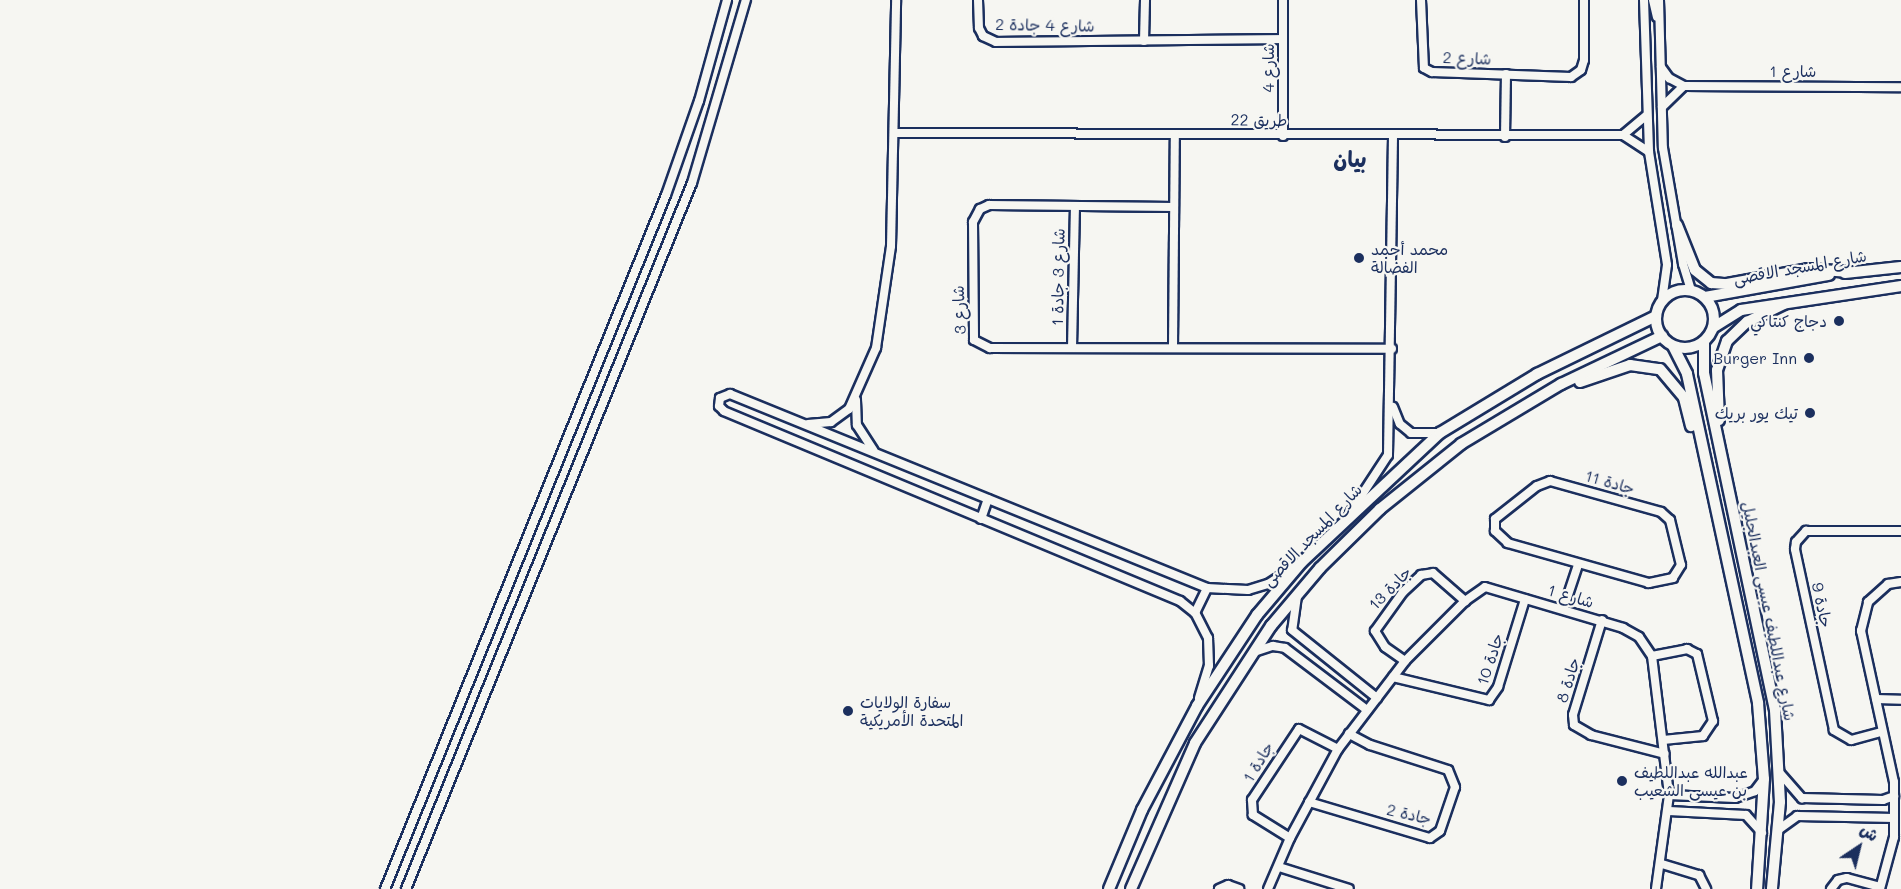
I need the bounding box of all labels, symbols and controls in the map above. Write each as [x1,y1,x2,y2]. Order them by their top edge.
street label: شارع 4 جادة 2 [995,15,1095,35]
street label: شارع 4 [1258,43,1278,93]
street label: شارع 2 [1442,48,1492,68]
street label: شارع 1 [1770,61,1816,81]
street label: طريق 22 [1231,110,1287,130]
district label: بيان [1333,146,1367,172]
street label: شارع 3 جادة 1 [1048,228,1068,326]
place label: محمد أحمد الفضالة [1371,239,1448,277]
street label: شارع المسجد الاقصى [1732,246,1868,288]
marker: محمد أحمد الفضالة [1352,251,1366,265]
street label: شارع 3 [948,285,970,335]
place label: دجاج كنتاكي [1750,311,1827,331]
marker: دجاج كنتاكي [1832,314,1846,328]
place label: Burger Inn [1713,348,1797,368]
marker: Burger Inn [1802,351,1816,365]
place label: تيك يور بريك [1715,403,1798,423]
marker: تيك يور بريك [1803,406,1817,420]
street label: جادة 11 [1583,466,1637,498]
street label: شارع المسجد الاقصى [1258,480,1366,590]
street label: شارع عبداللطيف عيسى العبدالجليل [1738,500,1800,722]
street label: جادة 13 [1365,562,1415,614]
street label: شارع 1 [1546,580,1596,612]
street label: جادة 9 [1808,581,1836,629]
street label: جادة 10 [1473,631,1507,687]
street label: جادة 8 [1552,655,1584,705]
place label: سفارة الولايات المتحدة الأمريكية [860,692,964,730]
marker: سفارة الولايات المتحدة الأمريكية [841,704,855,718]
street label: جادة 1 [1239,738,1277,786]
place label: عبدالله عبداللطيف بن عيسى الشعيب [1634,762,1748,800]
marker: عبدالله عبداللطيف بن عيسى الشعيب [1615,774,1629,788]
street label: جادة 2 [1385,800,1433,828]
north arrow [1829,817,1889,877]
text: ش [1856,818,1883,845]

